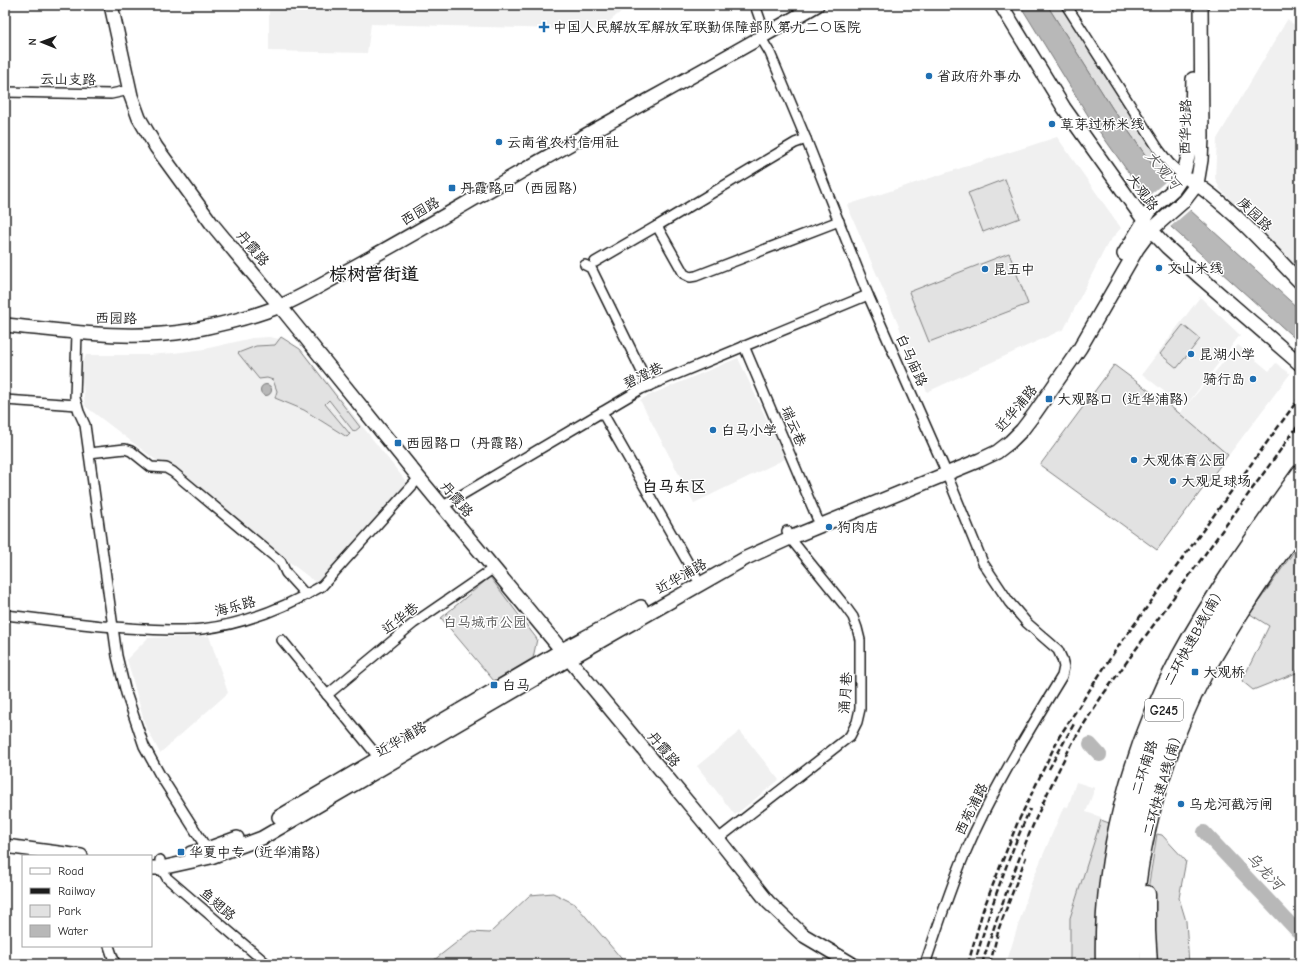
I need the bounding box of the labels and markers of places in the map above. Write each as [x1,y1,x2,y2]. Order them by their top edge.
place label: 中国人民解放军解放军联勤保障部队第九二〇医院 [553,19,861,36]
marker: 中国人民解放军解放军联勤保障部队第九二〇医院 [538,21,550,33]
place label: 省政府外事办 [937,68,1021,85]
marker: 省政府外事办 [924,71,934,81]
place label: 草芽过桥米线 [1060,116,1144,133]
marker: 草芽过桥米线 [1047,119,1057,129]
place label: 云南省农村信用社 [507,134,619,151]
marker: 云南省农村信用社 [494,137,504,147]
place label: 丹霞路口（西园路） [460,180,586,197]
marker: 丹霞路口（西园路） [447,183,457,193]
place label: 文山米线 [1167,260,1223,277]
place label: 昆五中 [993,261,1035,278]
marker: 文山米线 [1154,263,1164,273]
marker: 昆五中 [980,264,990,274]
place label: 昆湖小学 [1199,346,1255,363]
marker: 昆湖小学 [1186,349,1196,359]
place label: 骑行岛 [1203,371,1245,388]
marker: 骑行岛 [1248,374,1258,384]
place label: 大观路口（近华浦路） [1057,391,1197,408]
marker: 大观路口（近华浦路） [1044,394,1054,404]
place label: 白马小学 [721,422,777,439]
marker: 白马小学 [708,425,718,435]
place label: 西园路口（丹霞路） [406,435,532,452]
marker: 西园路口（丹霞路） [393,438,403,448]
place label: 大观体育公园 [1142,452,1226,469]
marker: 大观体育公园 [1129,455,1139,465]
place label: 大观足球场 [1181,473,1251,490]
marker: 大观足球场 [1168,476,1178,486]
place label: 狗肉店 [837,519,879,536]
marker: 狗肉店 [824,522,834,532]
place label: 大观桥 [1203,664,1245,681]
marker: 大观桥 [1190,667,1200,677]
place label: 白马 [502,677,530,694]
marker: 白马 [489,680,499,690]
place label: 乌龙河截污闸 [1189,796,1273,813]
marker: 乌龙河截污闸 [1176,799,1186,809]
place label: 华夏中专（近华浦路） [189,844,329,861]
marker: 华夏中专（近华浦路） [176,847,186,857]

